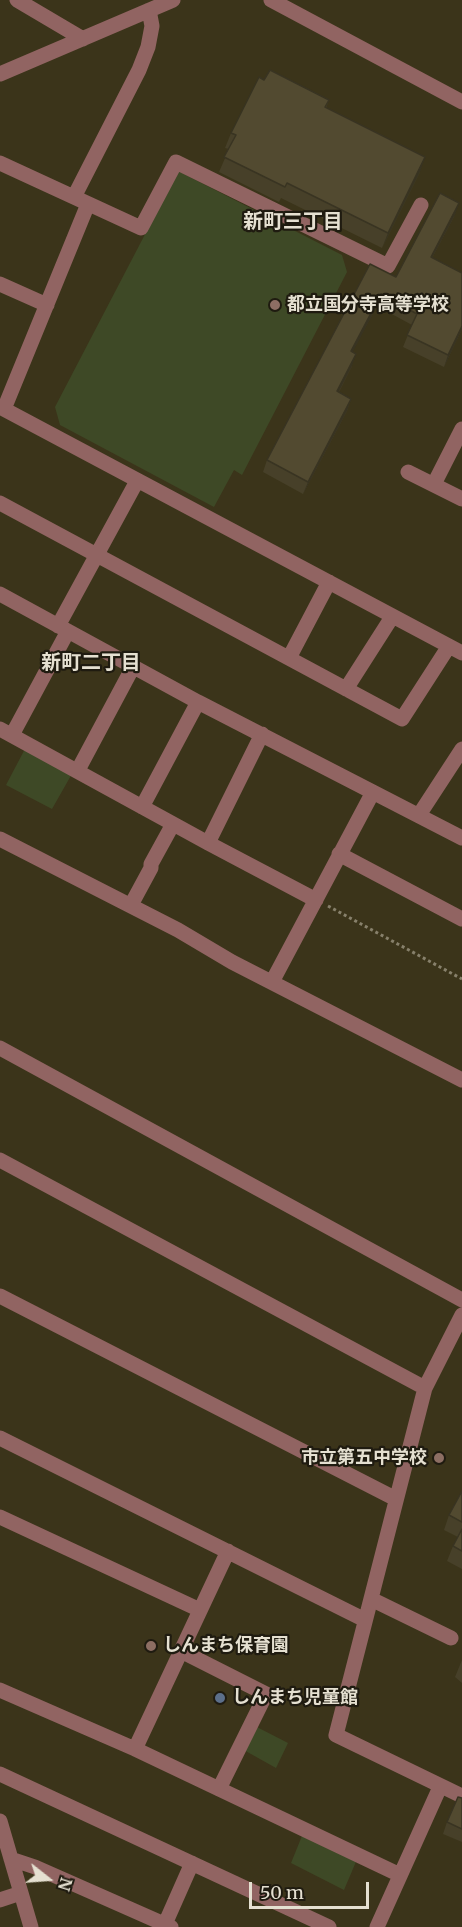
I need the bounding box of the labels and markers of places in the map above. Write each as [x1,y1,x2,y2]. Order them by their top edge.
place label: 都立国分寺高等学校 [287,294,449,316]
marker: 都立国分寺高等学校 [268,298,282,312]
place label: 市立第五中学校 [301,1447,427,1469]
marker: 市立第五中学校 [432,1451,446,1465]
place label: しんまち保育園 [163,1635,289,1657]
marker: しんまち保育園 [144,1639,158,1653]
place label: しんまち児童館 [232,1687,358,1709]
marker: しんまち児童館 [213,1691,227,1705]

